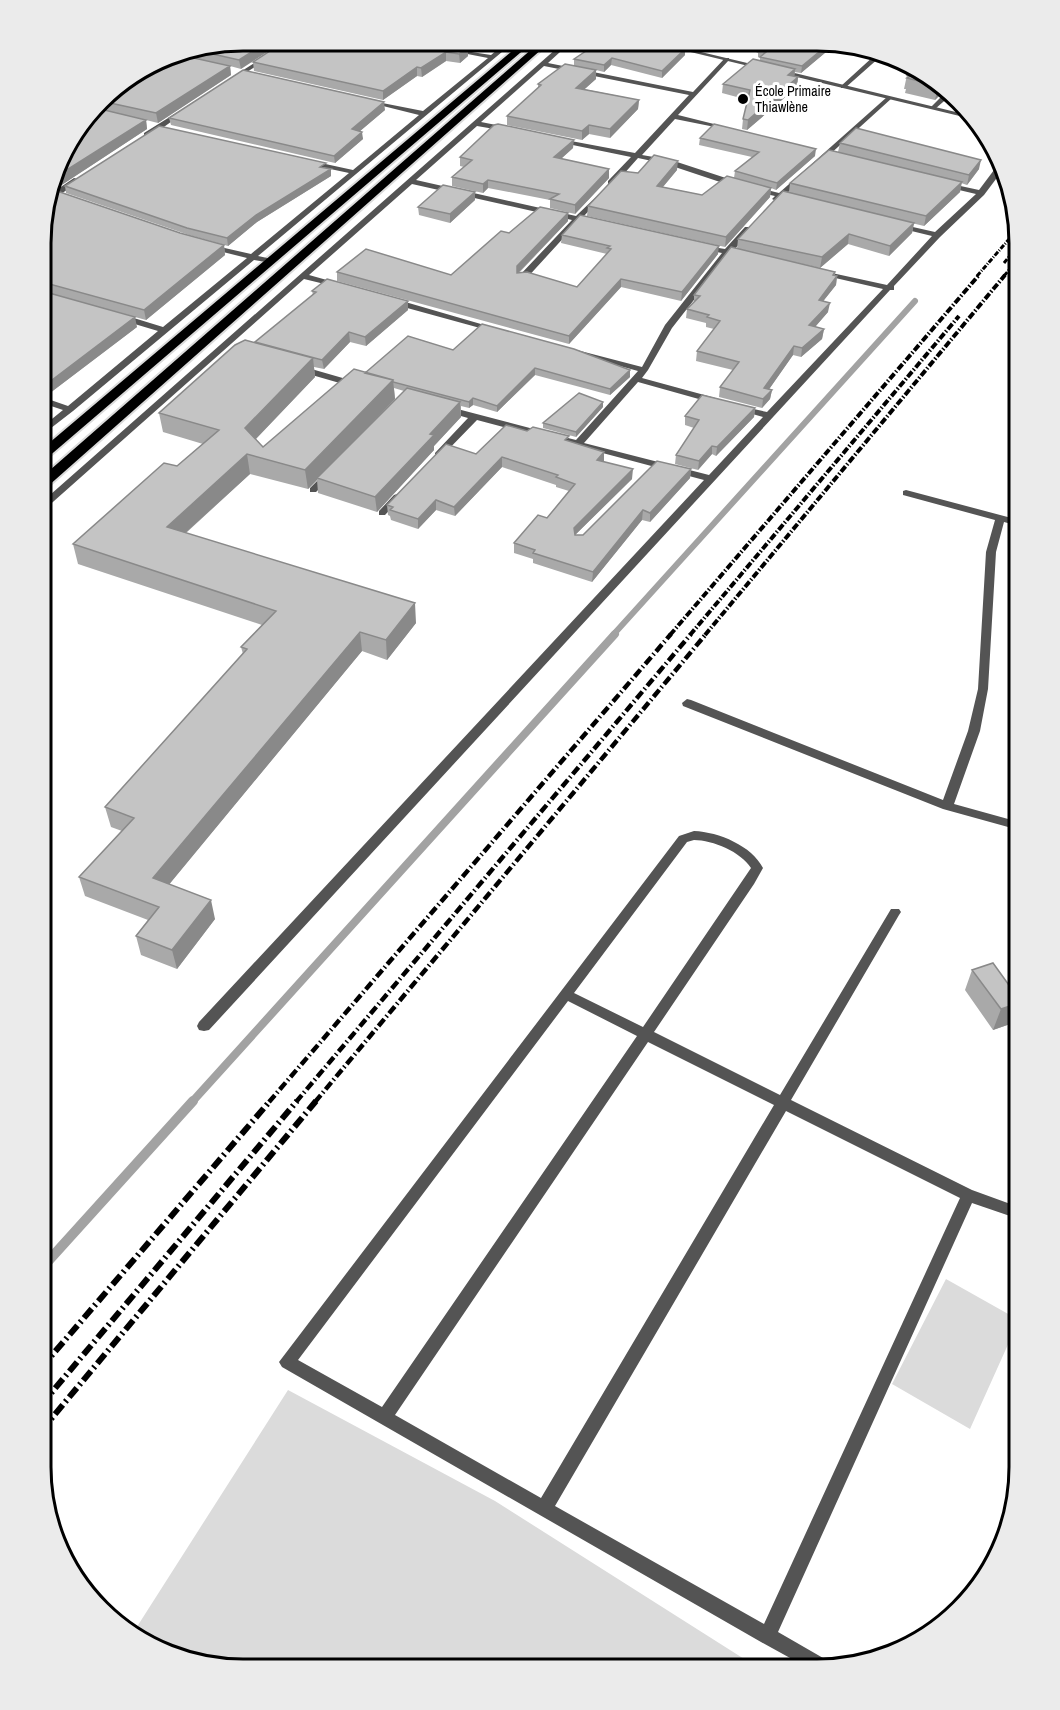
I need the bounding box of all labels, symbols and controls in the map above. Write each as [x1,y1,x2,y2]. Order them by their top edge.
place label: École Primaire Thiawlène [755,82,831,116]
marker: École Primaire Thiawlène [736,92,750,106]

